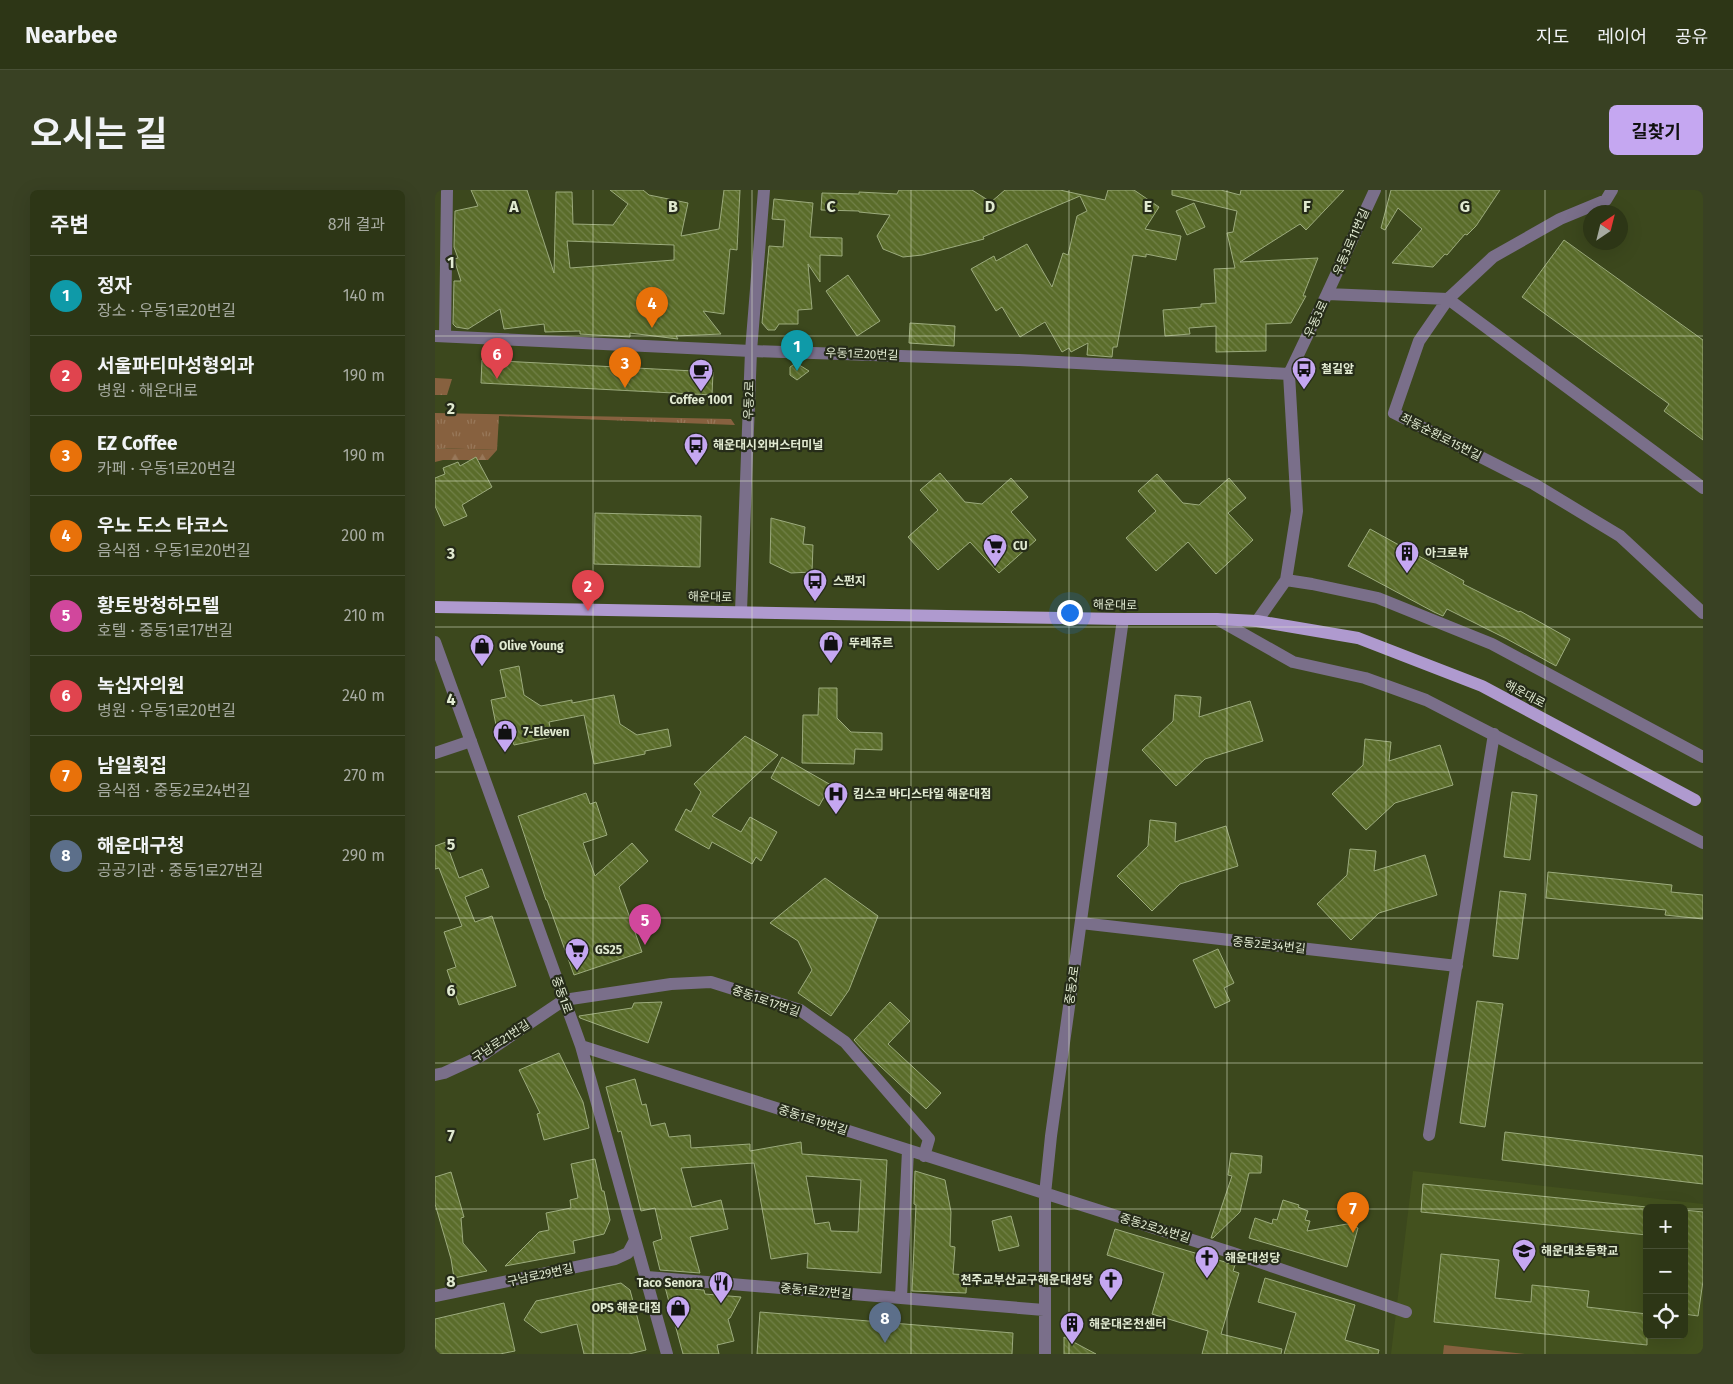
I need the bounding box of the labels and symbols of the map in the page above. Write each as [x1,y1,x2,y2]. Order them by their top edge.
text: A [508,197,519,216]
text: B [668,197,678,216]
text: C [826,197,836,216]
text: D [985,197,995,216]
text: E [1144,197,1152,216]
text: F [1303,197,1311,216]
text: G [1460,197,1470,216]
north arrow [1583,205,1628,250]
street label: 우동3로11번길 [1330,207,1372,277]
text: 1 [447,253,455,272]
pin: 4 [636,287,668,328]
street label: 우동3로 [1301,298,1331,340]
pin: 1 [781,330,813,371]
pin: 6 [481,338,513,379]
street label: 우동1로20번길 [825,346,899,362]
pin: 3 [609,347,641,388]
bus stop icon: 철길앞 [1291,356,1317,390]
cafe icon: Coffee 1001 [688,358,714,392]
place label: 철길앞 [1321,362,1354,376]
street label: 우동2로 [741,380,757,420]
place label: Coffee 1001 [669,393,733,407]
text: 2 [447,399,455,418]
street label: 좌동순환로15번길 [1398,411,1484,463]
bus stop icon: 해운대시외버스터미널 [683,432,709,466]
place label: 해운대시외버스터미널 [713,438,823,452]
supermarket icon: CU [982,533,1008,567]
place label: CU [1013,539,1028,553]
building icon: 아크로뷰 [1394,540,1420,574]
text: 3 [446,544,455,563]
place label: 아크로뷰 [1425,546,1469,560]
bus stop icon: 스펀지 [802,568,828,602]
pin: 2 [572,570,604,611]
place label: 스펀지 [833,574,866,588]
street label: 해운대로 [688,590,732,604]
street label: 해운대로 [1093,598,1137,612]
your location [1057,600,1083,626]
shop icon: 뚜레쥬르 [818,630,844,664]
shop icon: Olive Young [469,633,495,667]
place label: 뚜레쥬르 [849,636,893,650]
place label: Olive Young [499,639,564,653]
street label: 해운대로 [1502,677,1548,711]
text: 4 [446,690,456,709]
shop icon: 7-Eleven [492,719,518,753]
place label: 7-Eleven [523,725,569,739]
hospital icon: 킴스코 바디스타일 해운대점 [823,781,849,815]
place label: 킴스코 바디스타일 해운대점 [853,787,991,801]
text: 5 [447,835,456,854]
pin: 5 [629,904,661,945]
street label: 중동2로34번길 [1232,934,1306,956]
supermarket icon: GS25 [564,937,590,971]
place label: GS25 [595,943,623,957]
street label: 중동2로 [1062,965,1082,1005]
street label: 중동1로 [549,975,575,1015]
text: 6 [446,981,456,1000]
street label: 중동1로17번길 [730,983,802,1019]
street label: 구남로21번길 [469,1017,533,1065]
street label: 중동1로19번길 [777,1102,849,1138]
text: 7 [447,1126,455,1145]
pin: 7 [1337,1192,1369,1233]
street label: 중동2로24번길 [1118,1211,1192,1245]
school or university icon: 해운대초등학교 [1511,1238,1537,1272]
place label: 해운대초등학교 [1541,1244,1618,1258]
church icon: 해운대성당 [1194,1245,1220,1279]
place label: 해운대성당 [1225,1251,1280,1265]
street label: 구남로29번길 [506,1261,574,1289]
church icon: 천주교부산교구해운대성당 [1098,1267,1124,1301]
restaurant icon: Taco Senora [708,1270,734,1304]
text: 8 [446,1272,456,1291]
place label: 천주교부산교구해운대성당 [961,1273,1093,1287]
place label: Taco Senora [637,1276,703,1290]
street label: 중동1로27번길 [780,1281,852,1301]
shop icon: OPS 해운대점 [665,1295,691,1329]
place label: OPS 해운대점 [592,1301,661,1315]
pin: 8 [869,1302,901,1343]
building icon: 해운대온천센터 [1059,1311,1085,1345]
place label: 해운대온천센터 [1089,1317,1166,1331]

